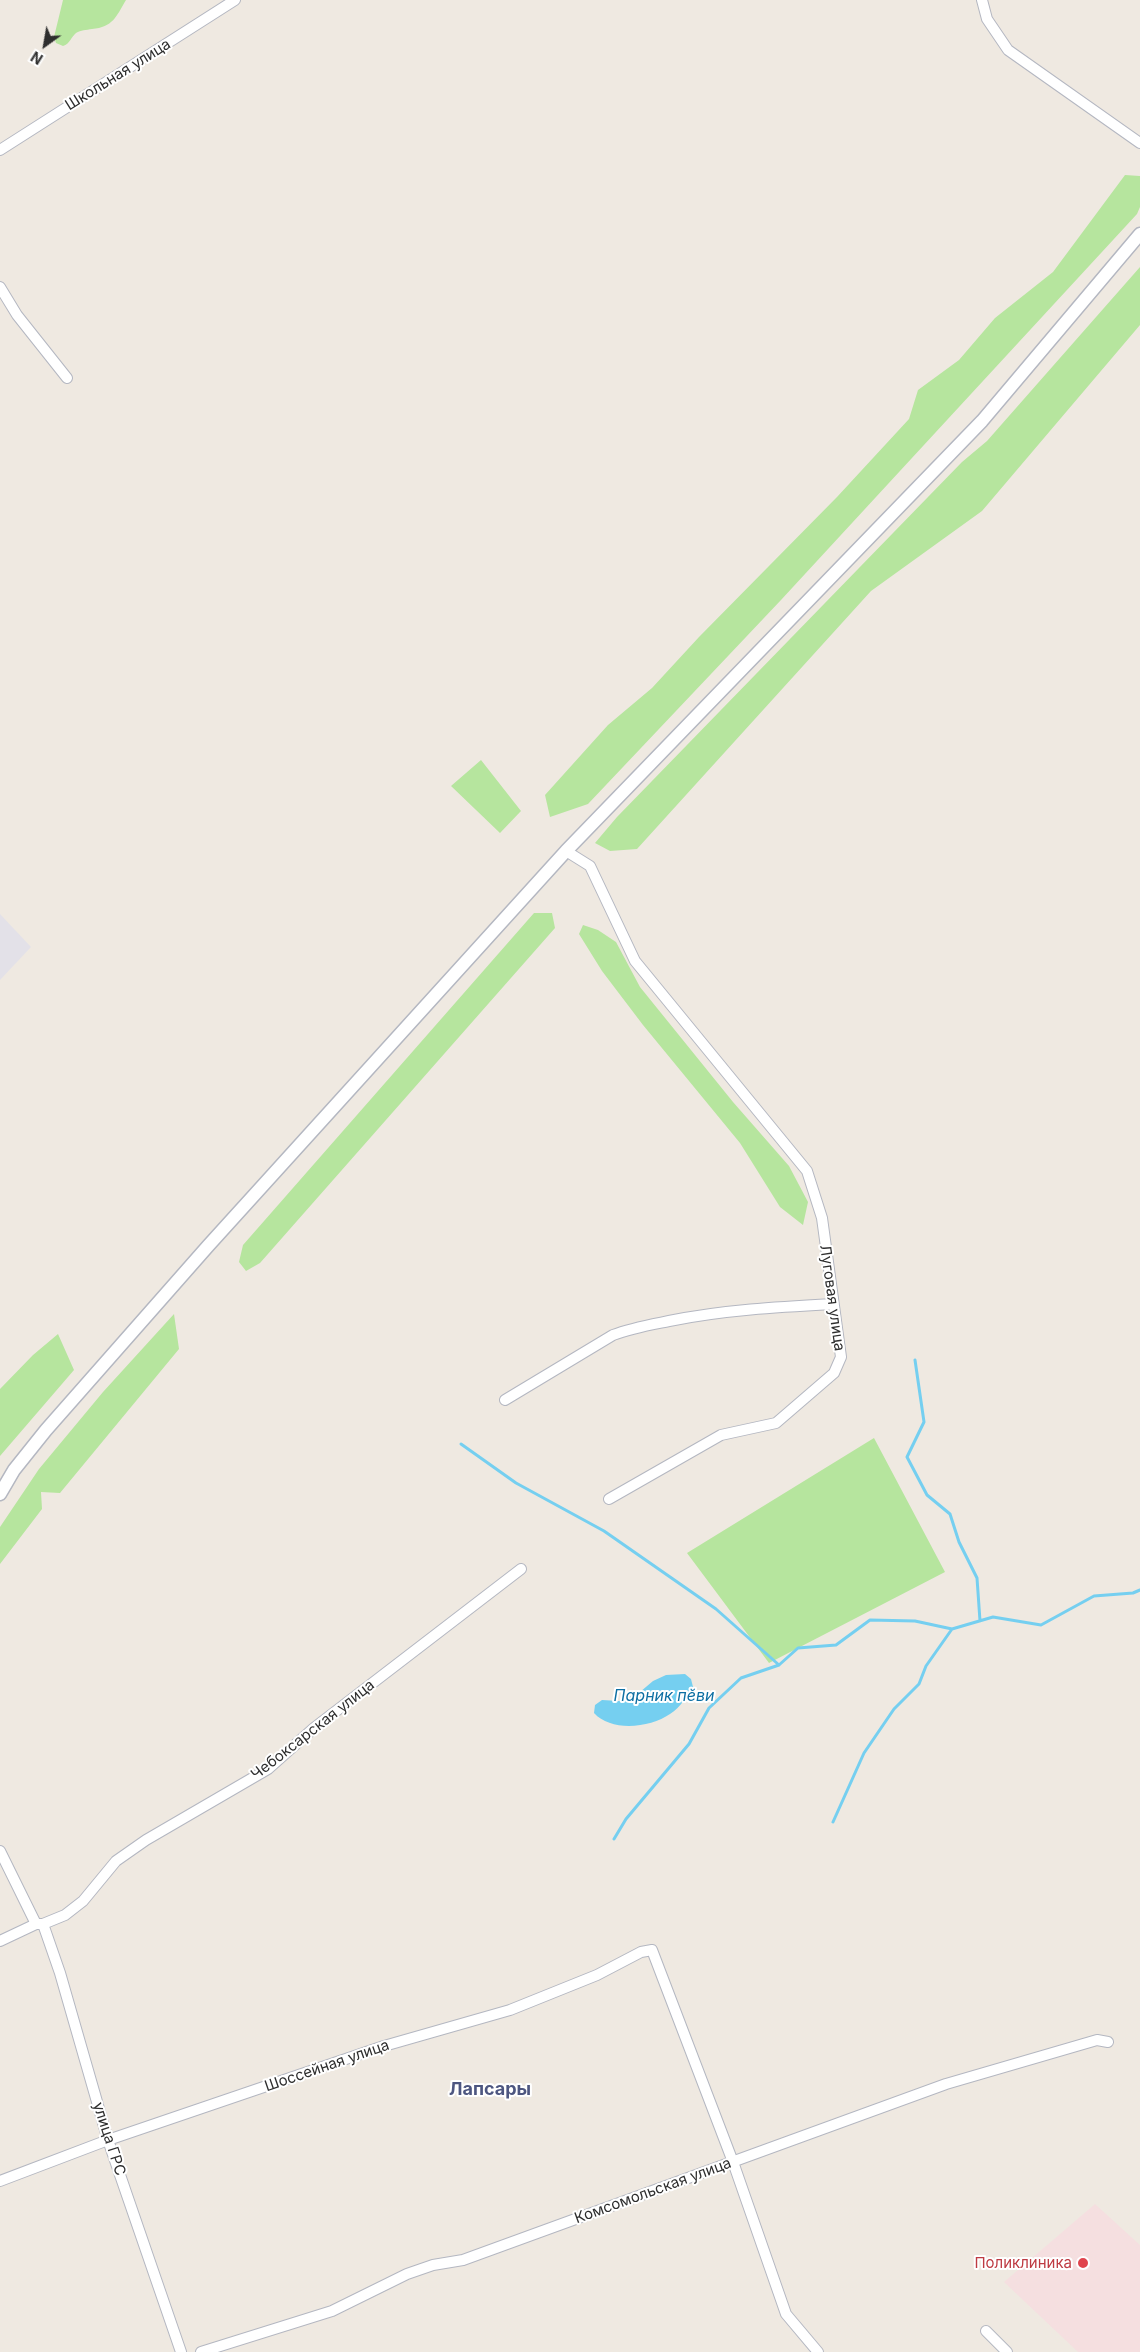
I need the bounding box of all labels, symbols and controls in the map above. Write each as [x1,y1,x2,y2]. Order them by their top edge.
north arrow [20,20,70,70]
street label: Школьная улица [62,35,174,115]
text: N [28,48,46,68]
street label: Луговая улица [816,1244,848,1352]
street label: Чебоксарская улица [248,1676,378,1784]
water label: Парник пӗви [614,1686,714,1706]
street label: Шоссейная улица [262,2036,392,2096]
district label: Лапсары [449,2079,531,2101]
street label: улица ГРС [89,2100,129,2178]
street label: Комсомольская улица [572,2154,734,2228]
place label: Поликлиника [974,2254,1072,2272]
marker: Поликлиника [1076,2256,1090,2270]

